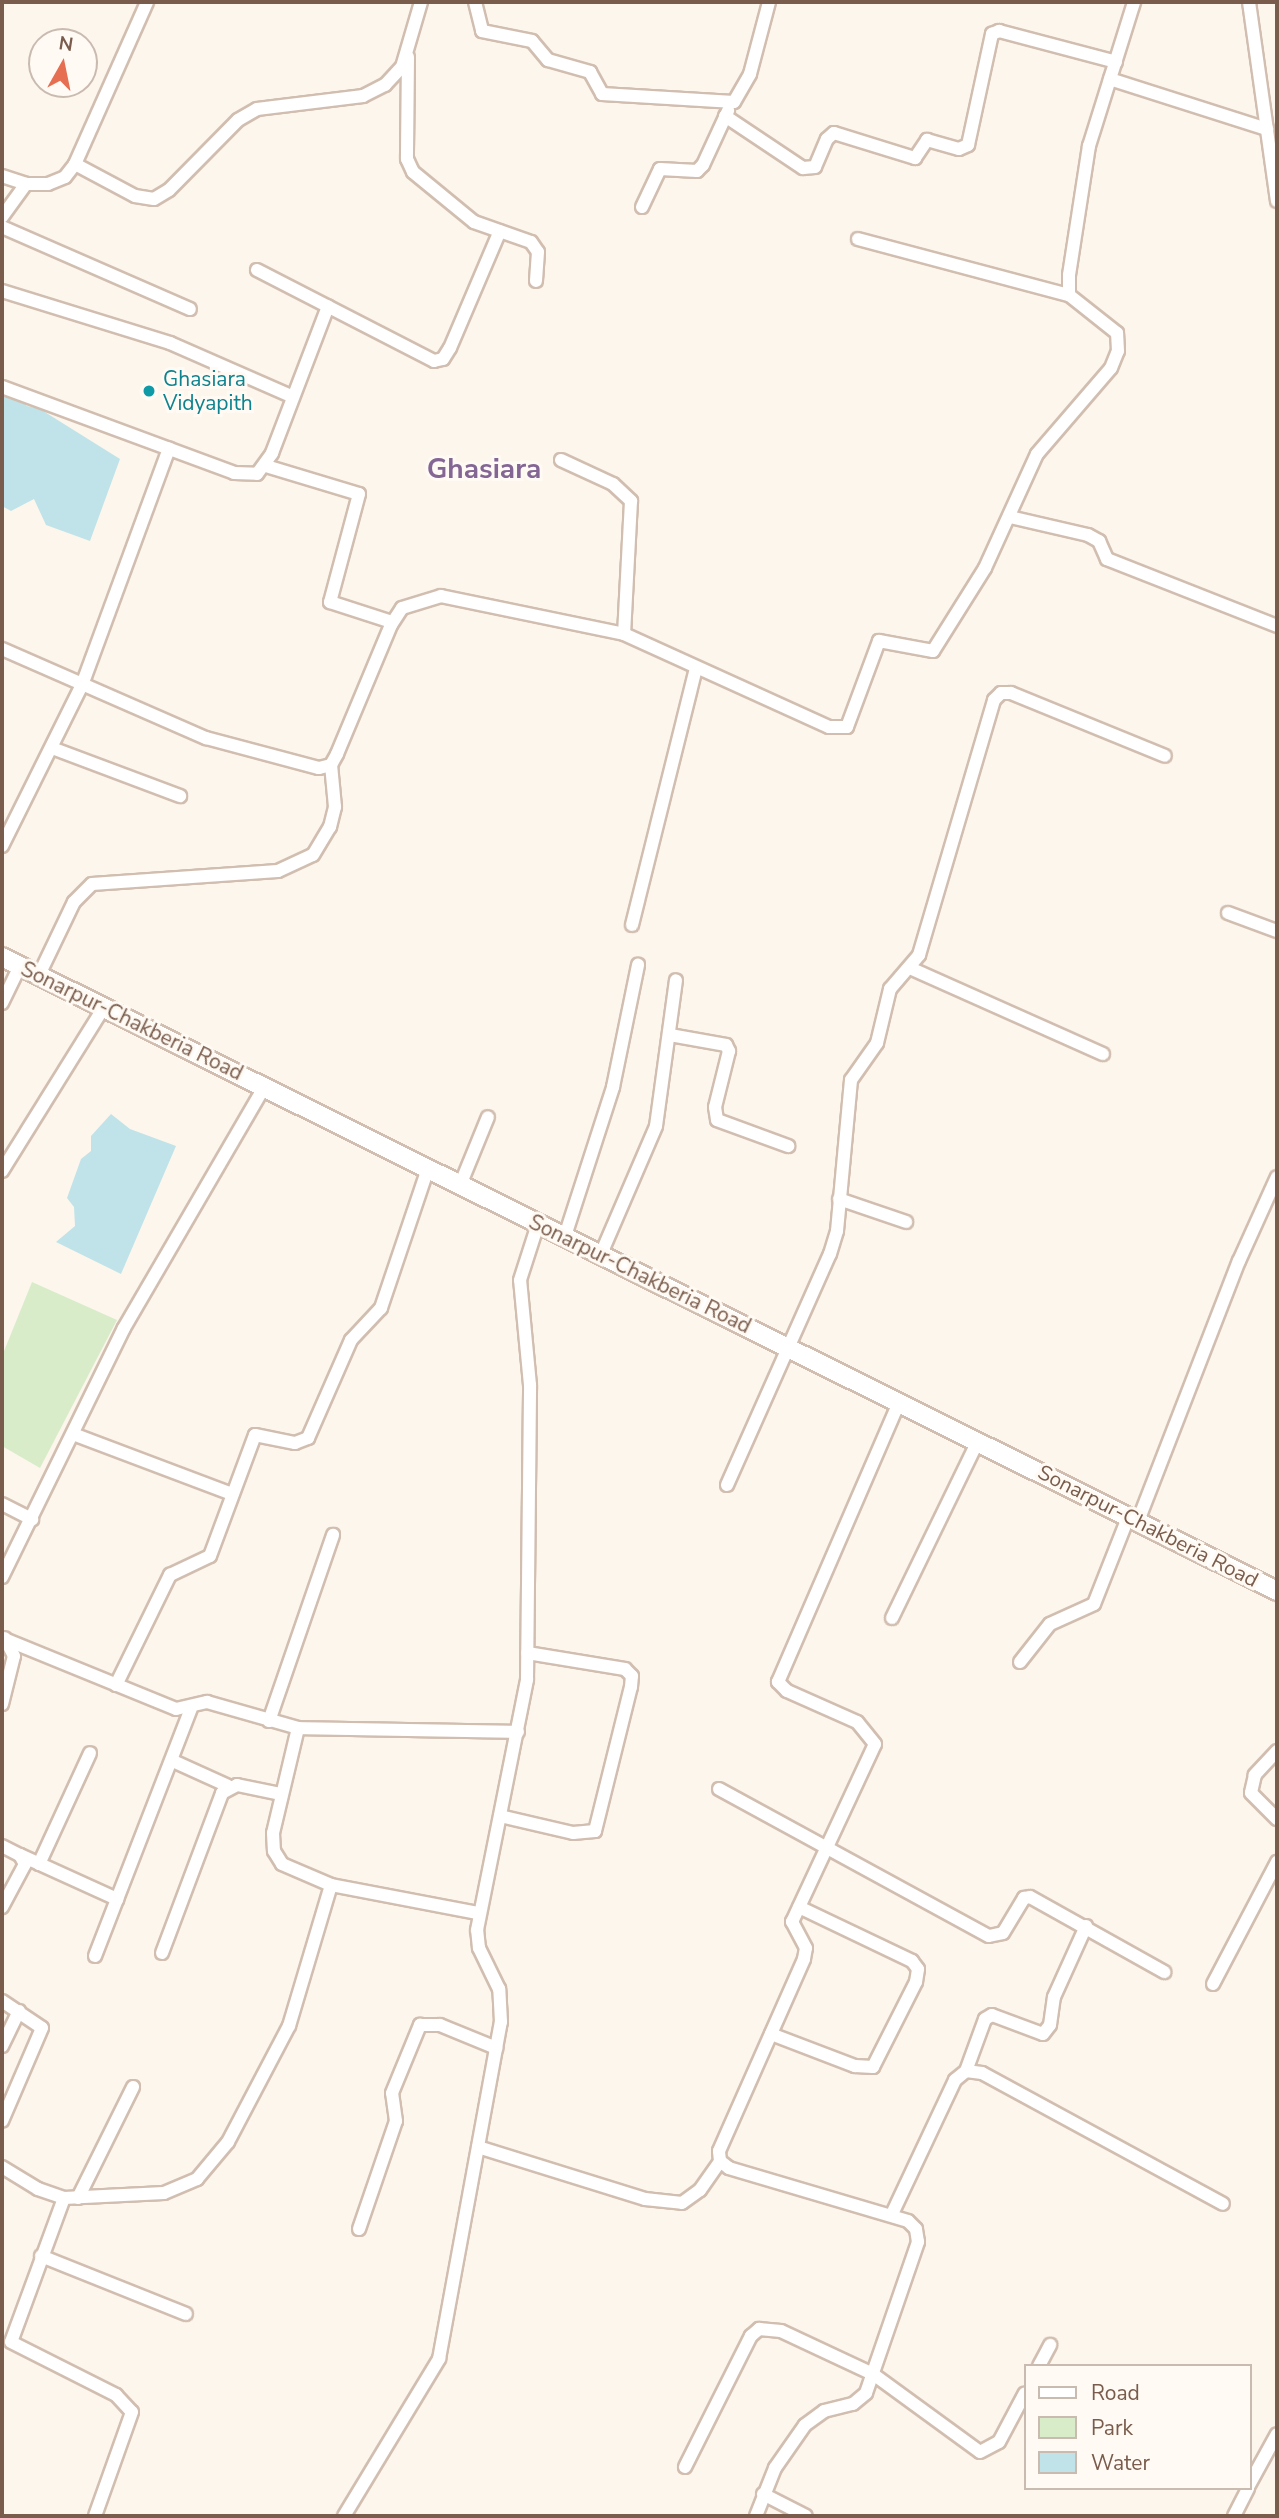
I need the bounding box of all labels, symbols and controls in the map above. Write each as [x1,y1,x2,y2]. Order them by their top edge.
north arrow [28,28,98,98]
text: N [57,30,75,58]
place label: Ghasiara Vidyapith [163,366,253,416]
marker: Ghasiara Vidyapith [141,383,157,399]
district label: Ghasiara [427,452,541,486]
street label: Sonarpur-Chakberia Road [17,956,247,1086]
street label: Sonarpur-Chakberia Road [525,1209,755,1339]
street label: Sonarpur-Chakberia Road [1034,1459,1262,1593]
legend [1024,2364,1251,2490]
text: Road [1091,2379,1140,2407]
text: Park [1091,2414,1133,2442]
text: Water [1091,2449,1150,2477]

